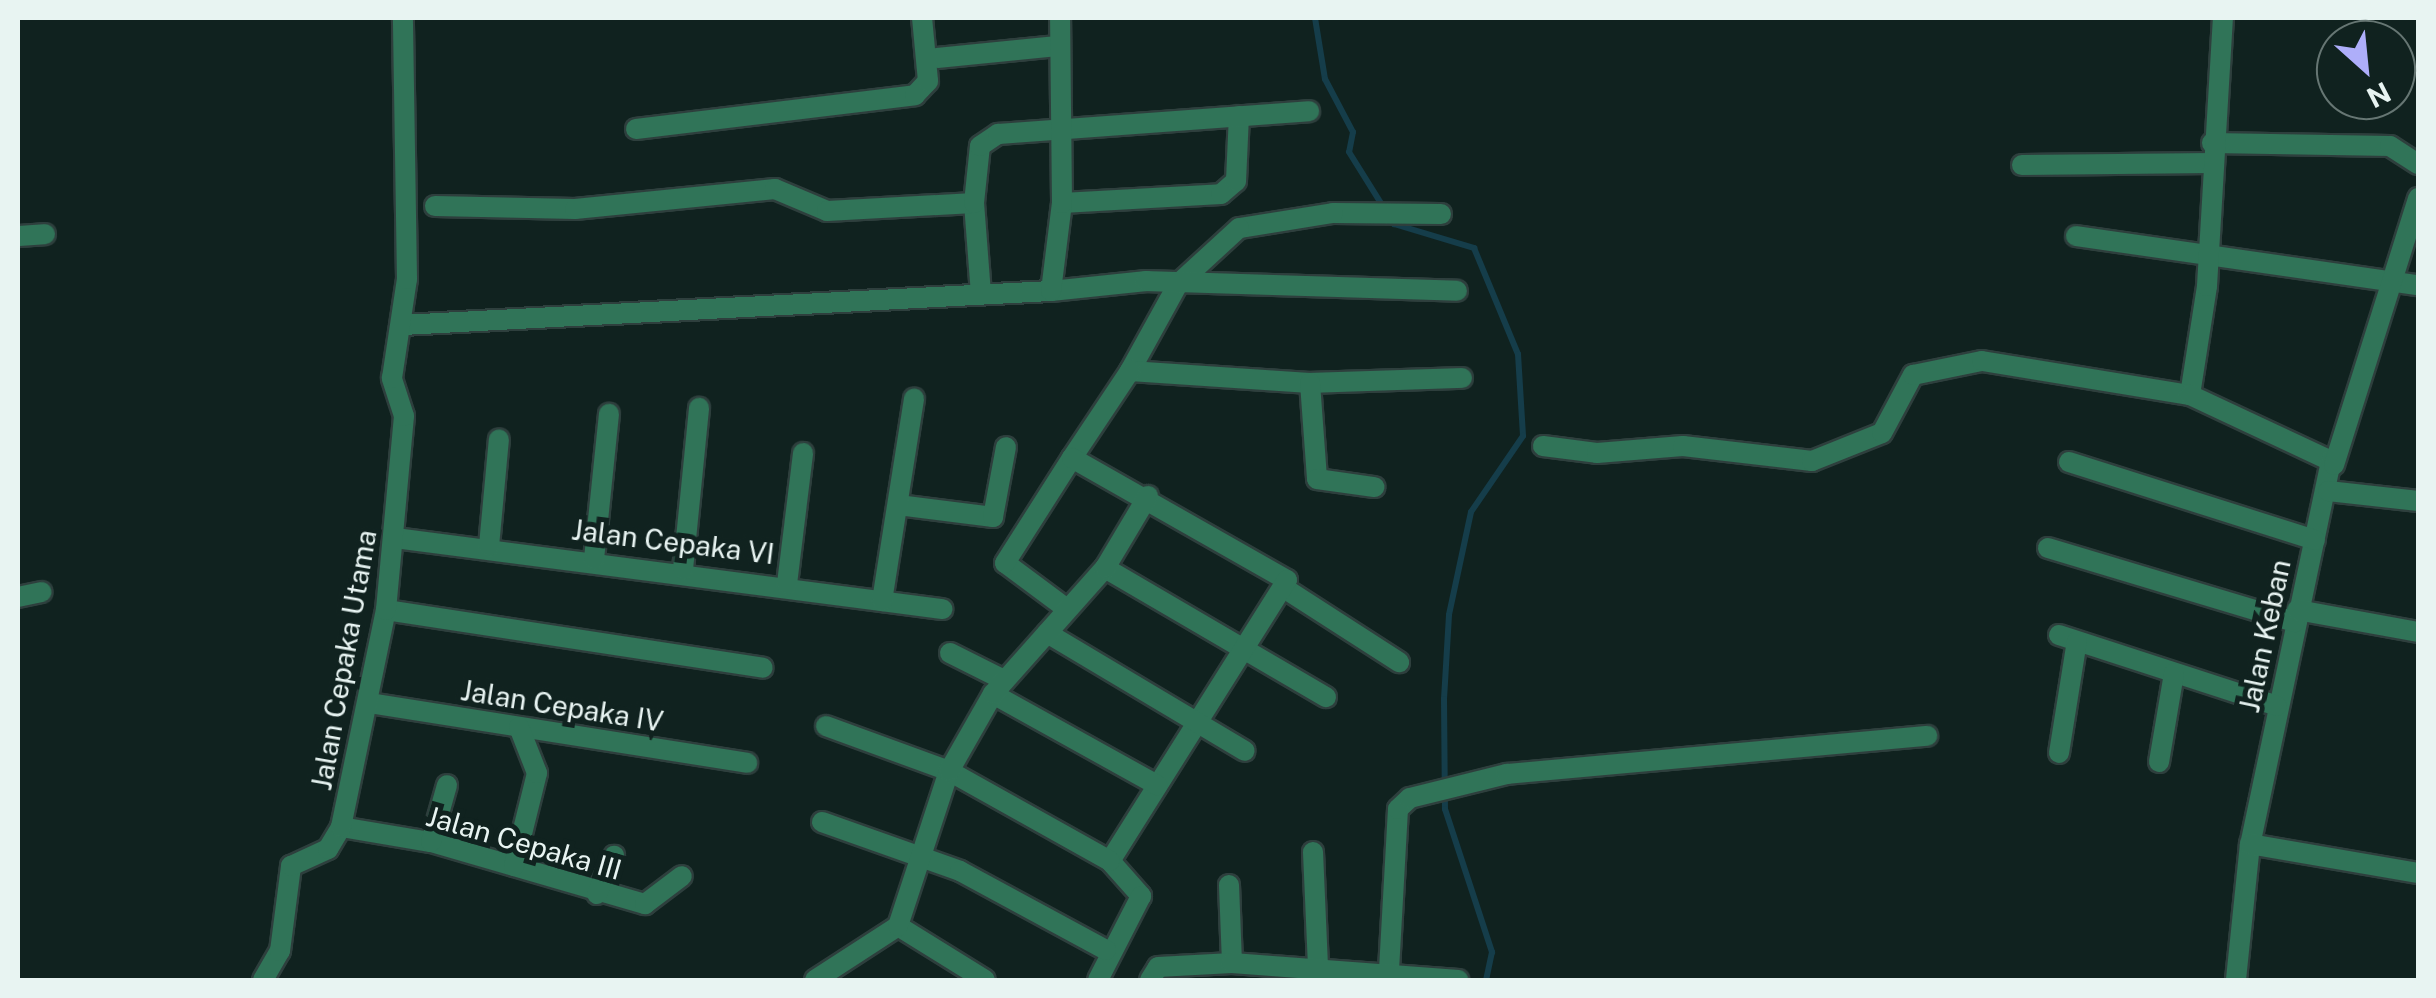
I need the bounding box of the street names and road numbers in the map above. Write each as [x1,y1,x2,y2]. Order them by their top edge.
street label: Jalan Cepaka VI [569,513,777,571]
street label: Jalan Cepaka Utama [305,527,383,793]
street label: Jalan Keban [2232,556,2298,716]
street label: Jalan Cepaka IV [458,673,666,739]
street label: Jalan Cepaka III [422,799,626,887]

